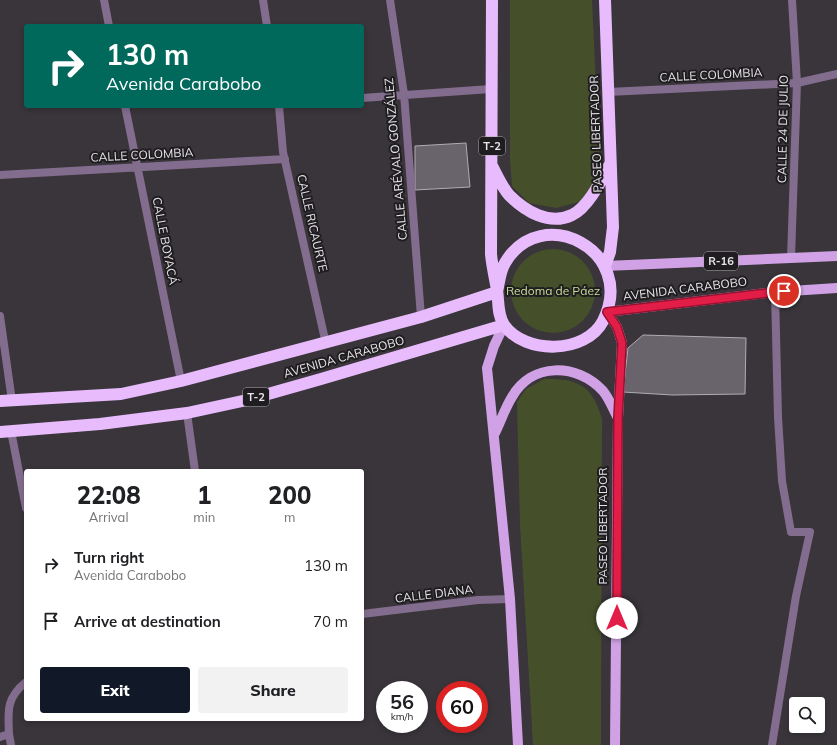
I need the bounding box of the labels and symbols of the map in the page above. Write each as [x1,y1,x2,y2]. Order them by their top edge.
street label: CALLE COLOMBIA [659,64,763,85]
street label: PASEO LIBERTADOR [586,75,605,193]
street label: CALLE 24 DE JULIO [774,75,791,183]
street label: CALLE ARÉVALO GONZÁLEZ [381,77,410,241]
road number: T-2 [479,137,505,155]
street label: CALLE COLOMBIA [90,144,194,165]
street label: CALLE RICAURTE [294,173,331,273]
street label: CALLE BOYACÁ [150,196,181,286]
road number: R-16 [704,252,738,270]
street label: AVENIDA CARABOBO [622,273,748,304]
pin [767,274,801,308]
park label: Redoma de Páez [506,283,600,298]
street label: AVENIDA CARABOBO [282,332,406,381]
road number: T-2 [243,388,269,406]
street label: PASEO LIBERTADOR [595,467,610,585]
street label: CALLE DIANA [394,581,474,606]
position arrow [596,597,638,639]
speed limit sign: 60 [436,681,488,733]

